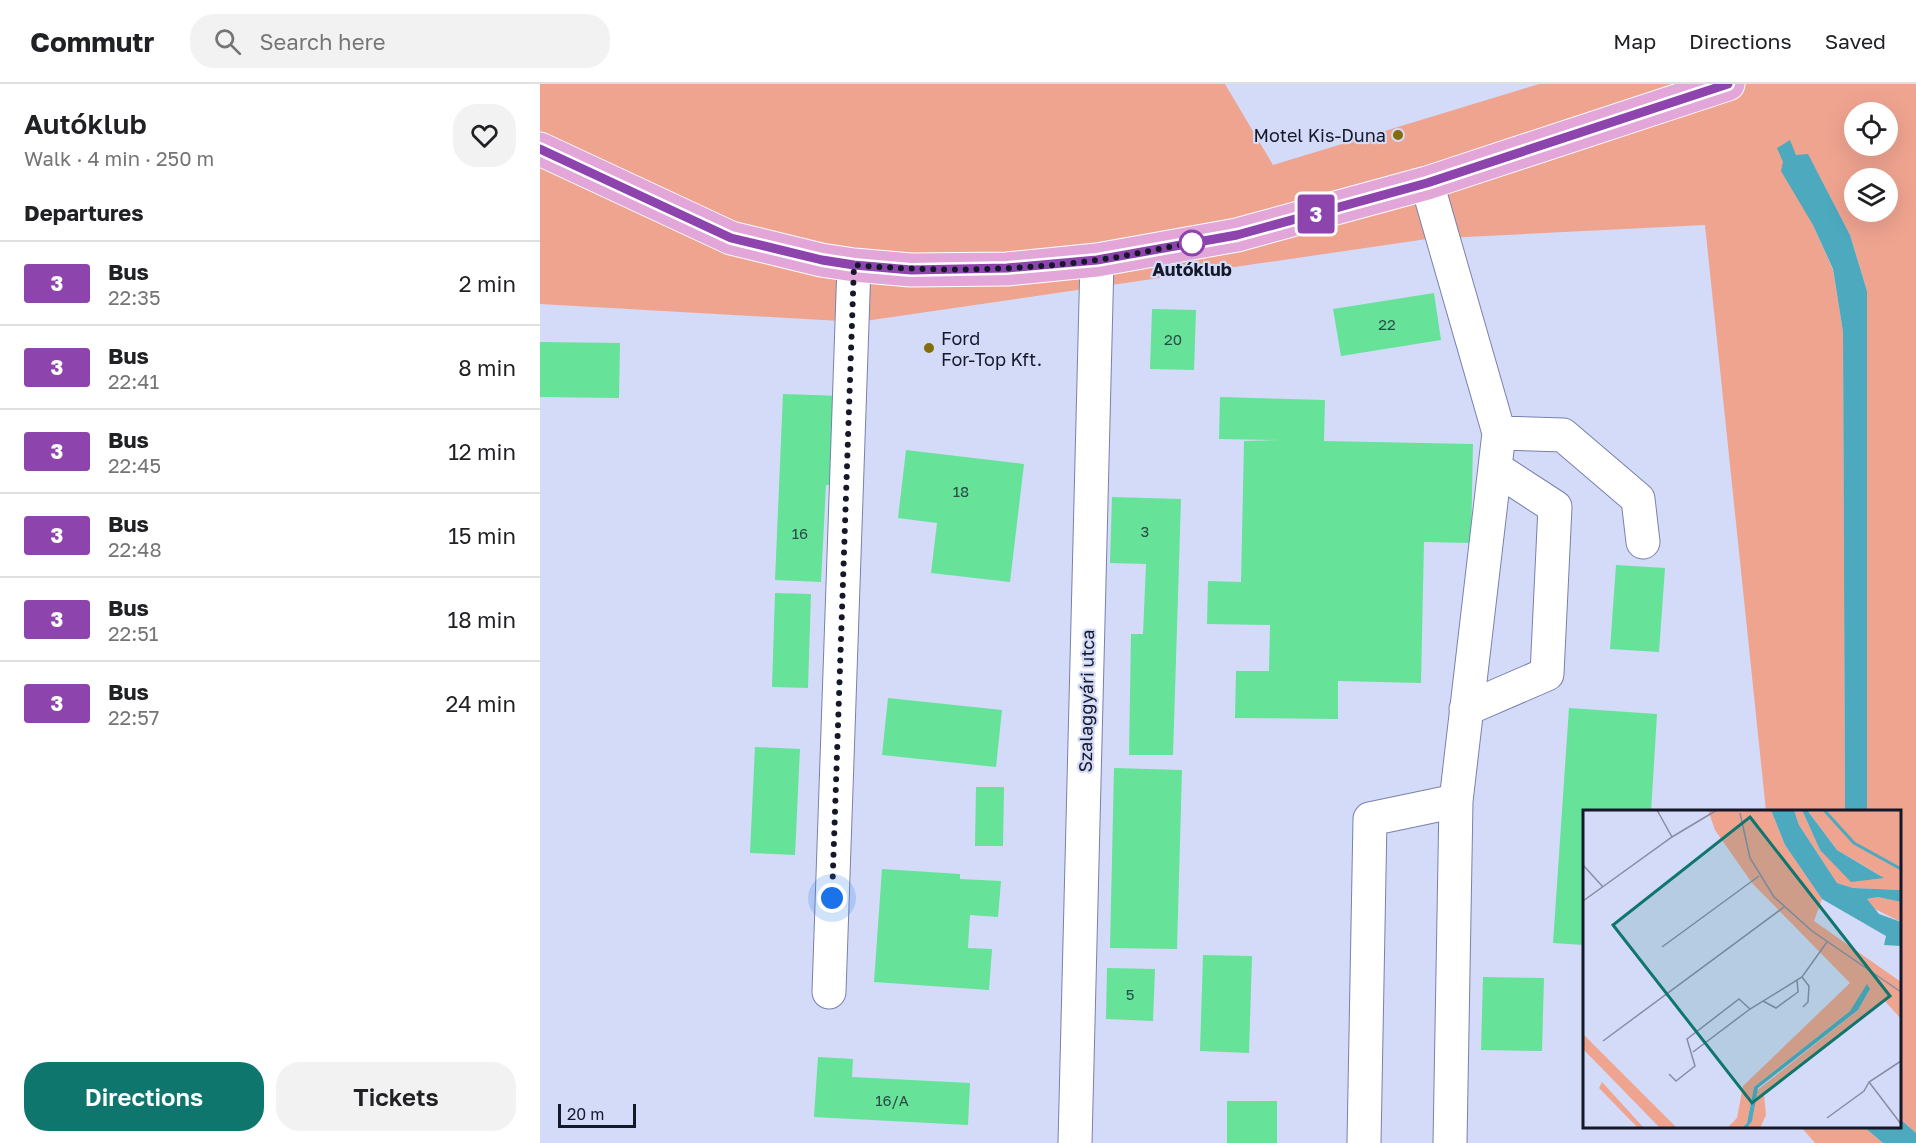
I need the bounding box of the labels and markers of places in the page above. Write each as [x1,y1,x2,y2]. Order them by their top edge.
place label: Motel Kis-Duna [1253,124,1386,146]
marker: Motel Kis-Duna [1391,128,1405,142]
marker: Autóklub [1179,230,1205,256]
place label: Autóklub [1152,258,1232,280]
place label: Ford For-Top Kft. [941,327,1042,370]
marker: Ford For-Top Kft. [922,341,936,355]

